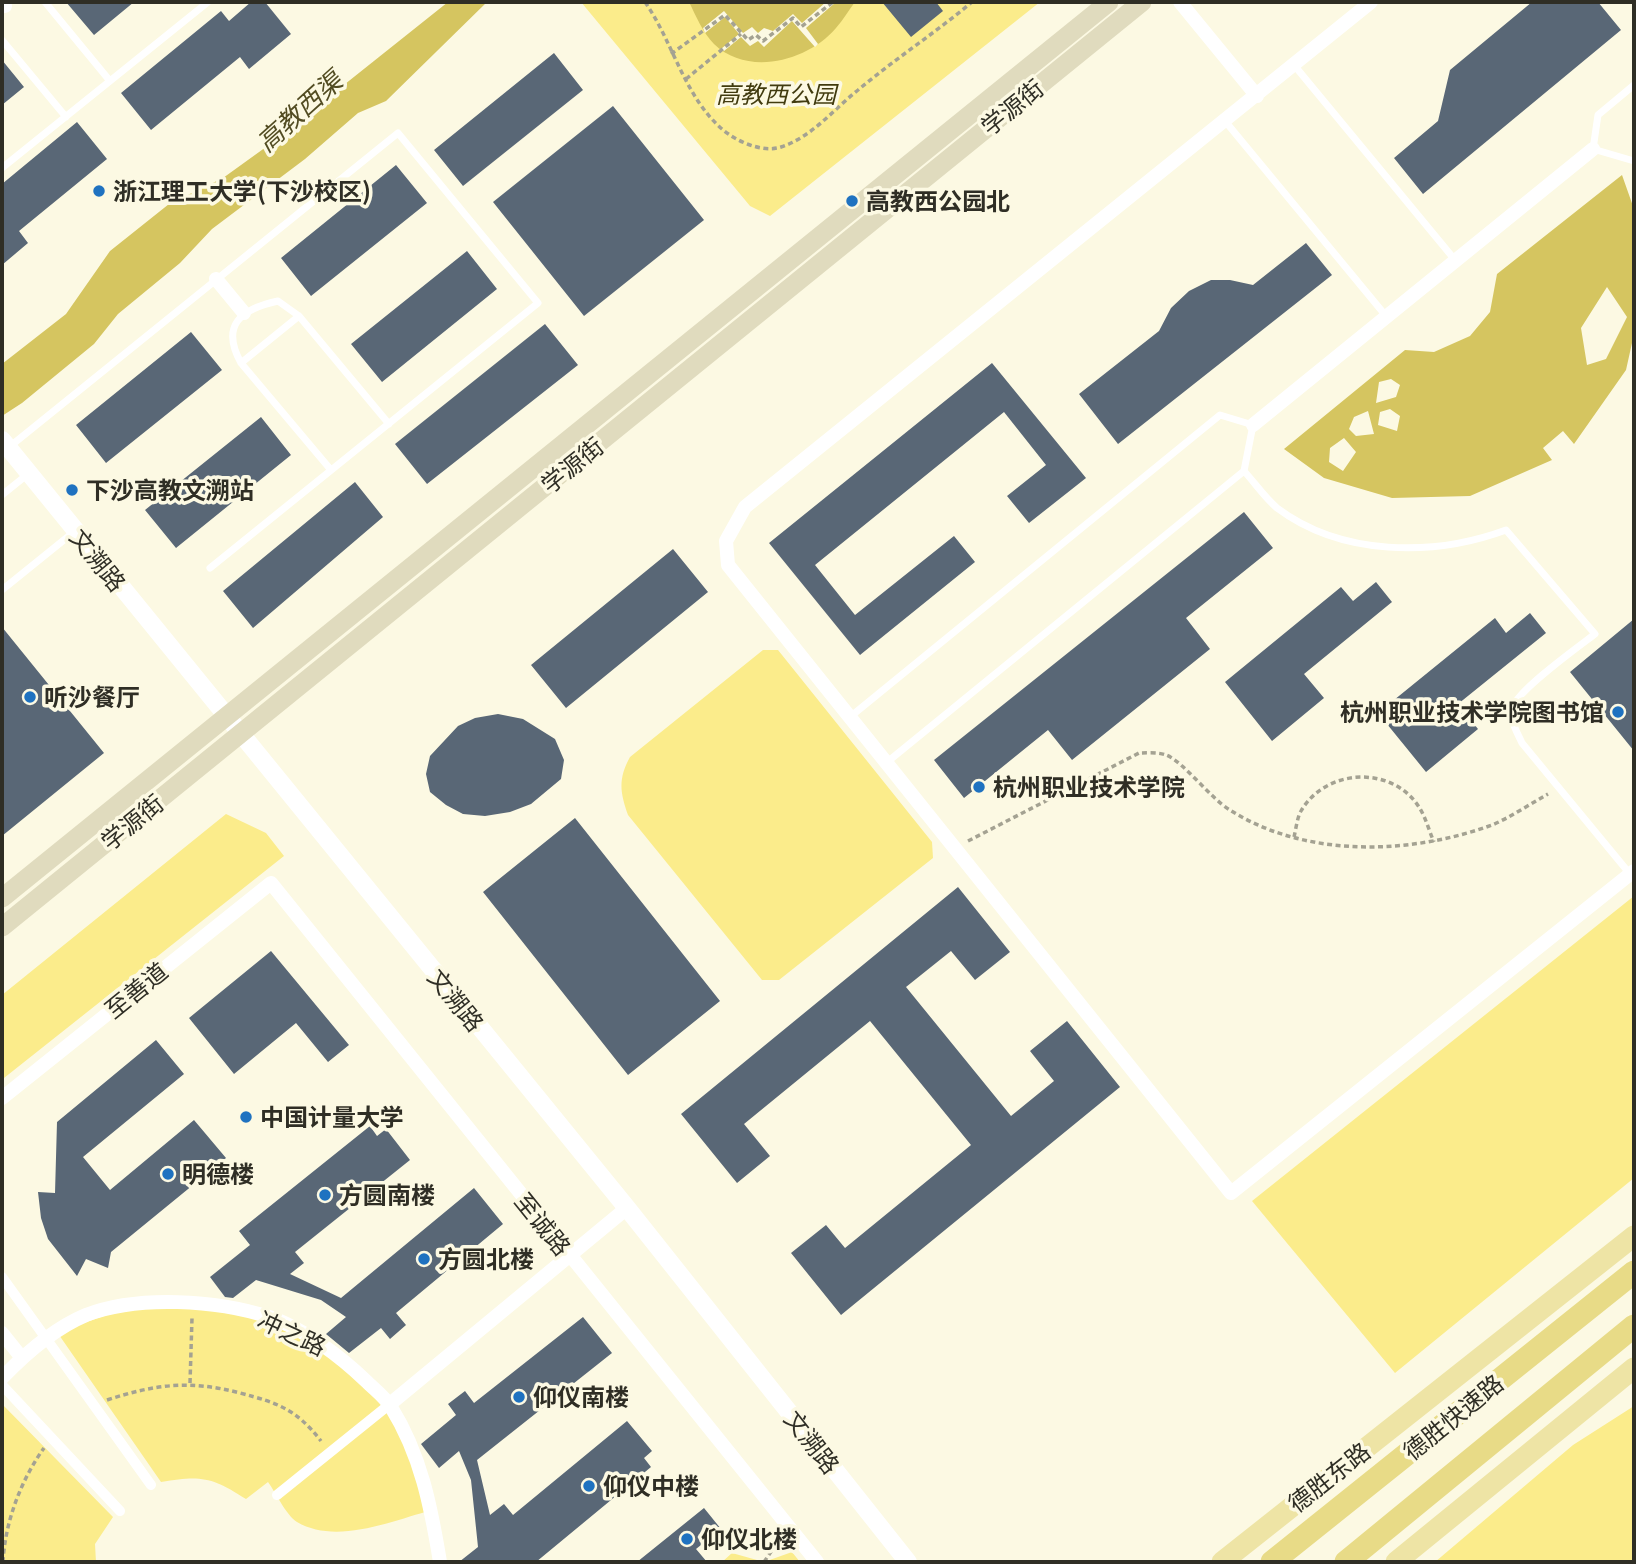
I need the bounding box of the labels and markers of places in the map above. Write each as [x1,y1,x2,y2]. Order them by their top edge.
place label: 浙江理工大学(下沙校区) [113,177,371,205]
marker: 浙江理工大学(下沙校区) [91,183,107,199]
place label: 高教西公园北 [866,187,1010,215]
marker: 高教西公园北 [844,193,860,209]
place label: 下沙高教文溯站 [86,476,254,504]
marker: 下沙高教文溯站 [64,482,80,498]
place label: 听沙餐厅 [44,683,140,711]
marker: 听沙餐厅 [22,689,38,705]
place label: 杭州职业技术学院图书馆 [1340,698,1604,726]
marker: 杭州职业技术学院图书馆 [1610,704,1626,720]
place label: 杭州职业技术学院 [993,773,1185,801]
marker: 杭州职业技术学院 [971,779,987,795]
place label: 中国计量大学 [260,1103,404,1131]
marker: 中国计量大学 [238,1109,254,1125]
place label: 明德楼 [182,1160,254,1188]
marker: 明德楼 [160,1166,176,1182]
place label: 方圆南楼 [339,1181,435,1209]
marker: 方圆南楼 [317,1187,333,1203]
place label: 方圆北楼 [438,1245,534,1273]
marker: 方圆北楼 [416,1251,432,1267]
place label: 仰仪南楼 [533,1383,629,1411]
marker: 仰仪南楼 [511,1389,527,1405]
place label: 仰仪中楼 [603,1472,699,1500]
marker: 仰仪中楼 [581,1478,597,1494]
place label: 仰仪北楼 [701,1525,797,1553]
marker: 仰仪北楼 [679,1531,695,1547]

